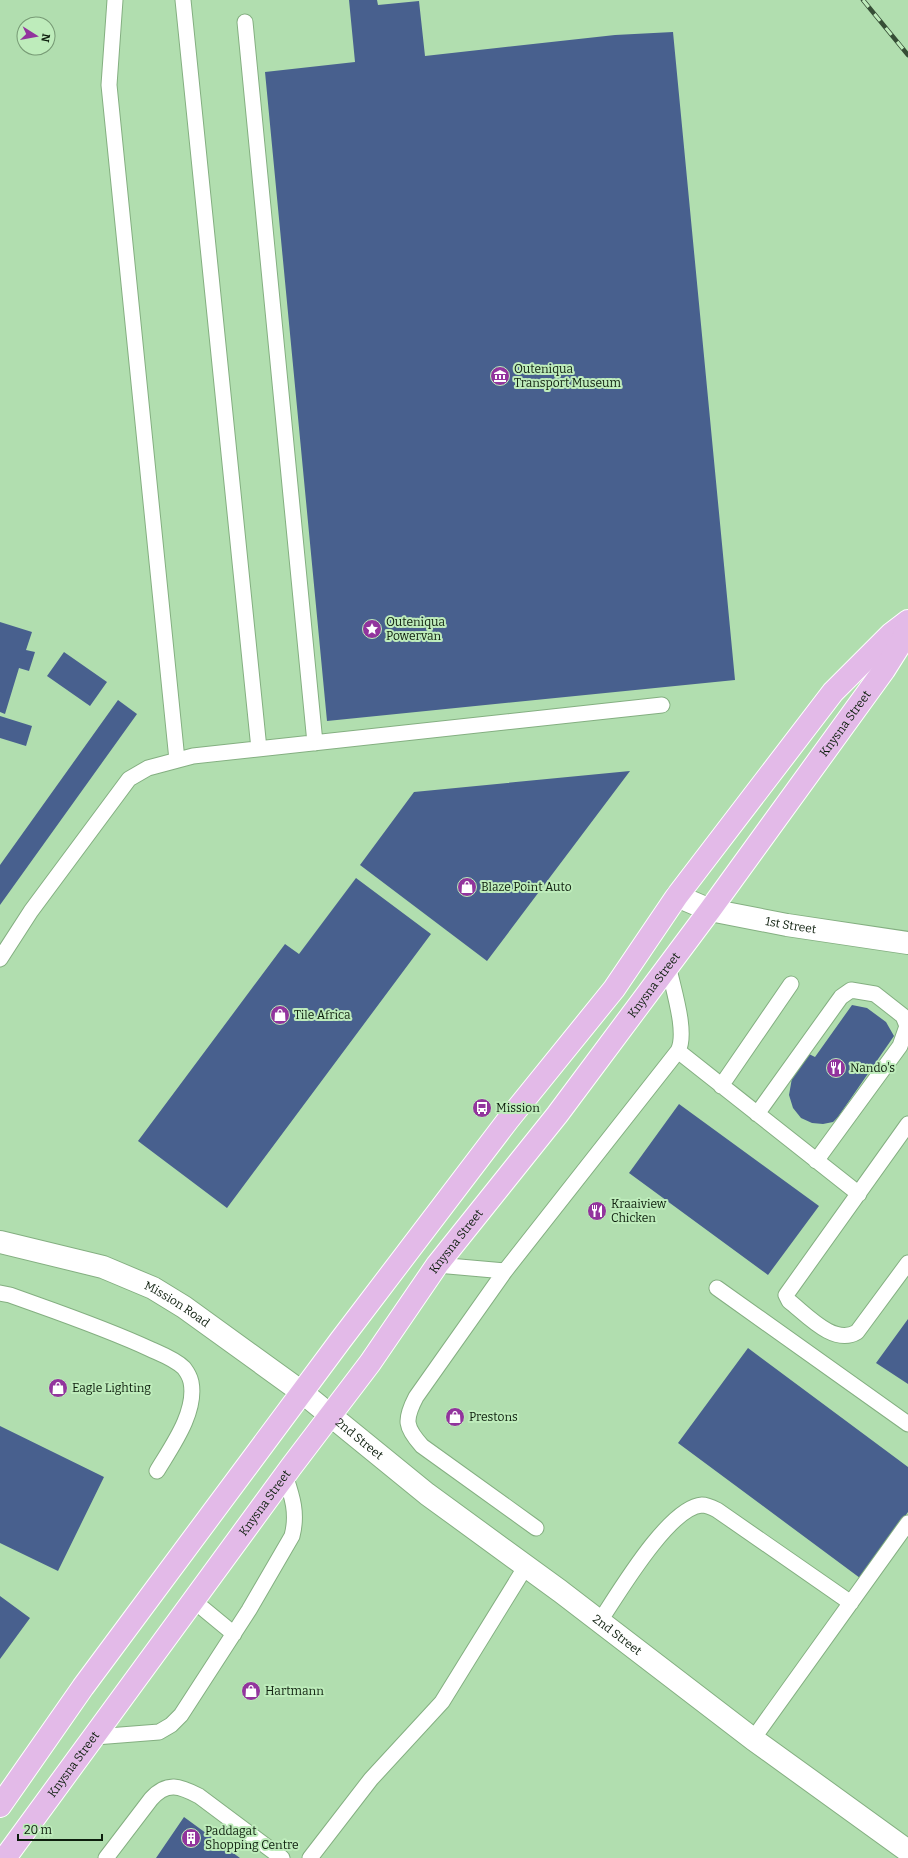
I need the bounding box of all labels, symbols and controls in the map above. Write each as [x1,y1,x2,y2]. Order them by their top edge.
north arrow [16,16,56,56]
text: N [38,32,53,44]
place label: Outeniqua Transport Museum [514,362,622,390]
museum icon: Outeniqua Transport Museum [489,365,511,387]
place label: Outeniqua Powervan [386,615,446,643]
place icon: Outeniqua Powervan [361,618,383,640]
street label: Knysna Street [817,687,874,759]
shop icon: Blaze Point Auto [456,876,478,898]
place label: Blaze Point Auto [481,880,572,894]
street label: 1st Street [764,914,818,936]
street label: Knysna Street [625,949,683,1020]
shop icon: Tile Africa [269,1004,291,1026]
place label: Tile Africa [294,1008,351,1022]
restaurant icon: Nando's [825,1057,847,1079]
place label: Nando's [850,1061,895,1075]
bus stop icon: Mission [471,1097,493,1119]
place label: Mission [496,1101,540,1115]
place label: Kraaiview Chicken [611,1197,667,1225]
restaurant icon: Kraaiview Chicken [586,1200,608,1222]
street label: Knysna Street [426,1206,486,1276]
street label: Mission Road [142,1278,212,1330]
shop icon: Eagle Lighting [47,1377,69,1399]
place label: Eagle Lighting [72,1381,151,1395]
shop icon: Prestons [444,1406,466,1428]
place label: Prestons [469,1410,518,1424]
street label: 2nd Street [333,1415,387,1463]
street label: Knysna Street [236,1467,294,1538]
street label: 2nd Street [590,1612,645,1658]
shop icon: Hartmann [240,1680,262,1702]
place label: Hartmann [265,1684,324,1698]
street label: Knysna Street [45,1728,103,1800]
scale bar [18,1816,102,1842]
text: 20 m [24,1823,53,1837]
place label: Paddagat Shopping Centre [205,1824,299,1852]
building icon: Paddagat Shopping Centre [180,1827,202,1849]

